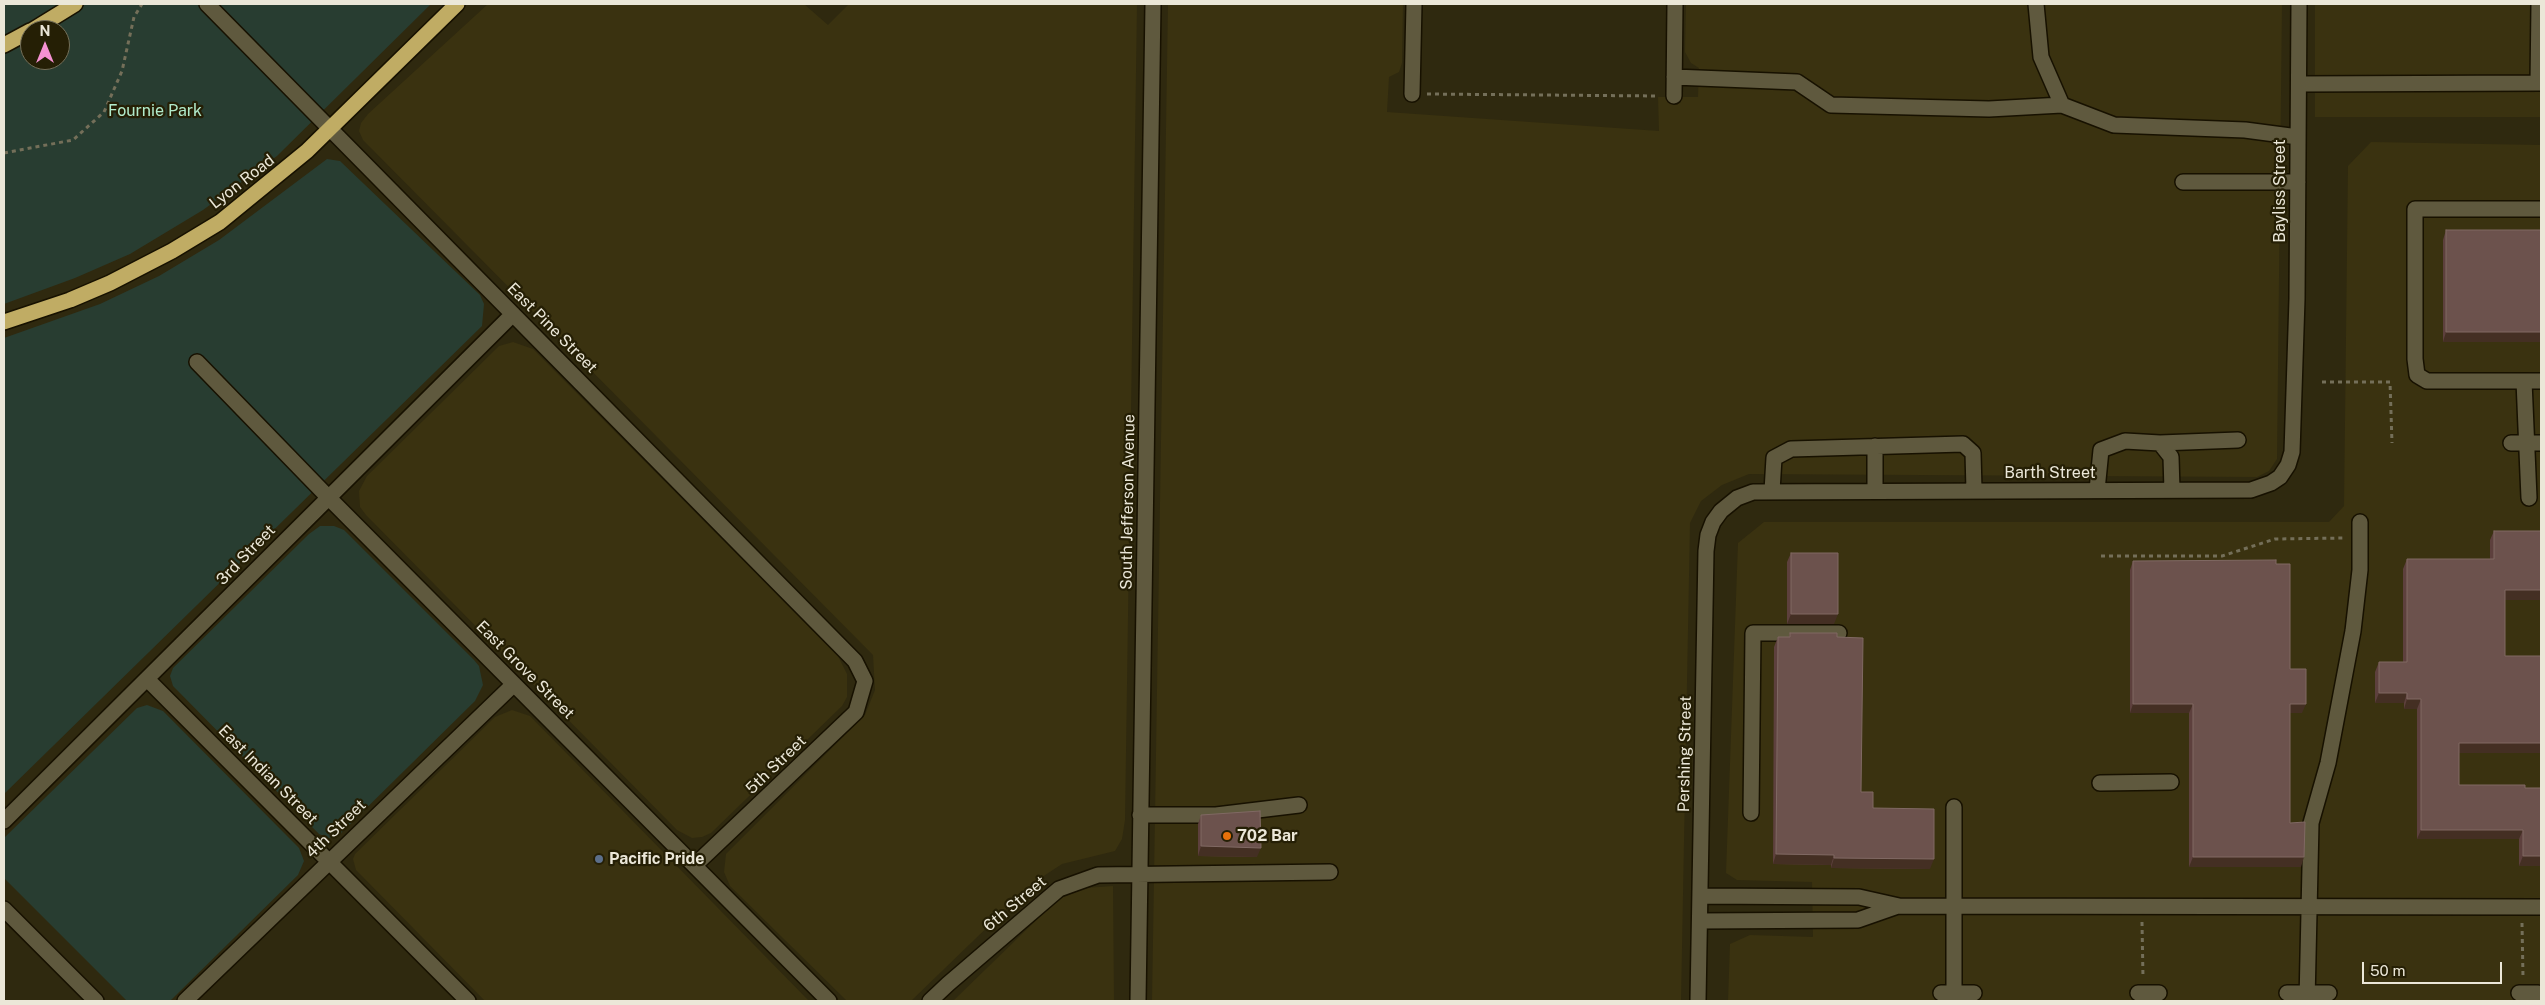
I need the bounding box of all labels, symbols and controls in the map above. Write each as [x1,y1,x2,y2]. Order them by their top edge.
north arrow [20,20,70,70]
text: N [40,23,50,39]
park label: Fournie Park [108,101,202,121]
street label: Bayliss Street [2270,139,2290,243]
street label: Lyon Road [206,151,278,213]
street label: East Pine Street [503,279,601,377]
street label: South Jefferson Avenue [1117,414,1139,590]
street label: Barth Street [2004,463,2096,483]
street label: 3rd Street [213,521,279,589]
street label: East Grove Street [472,617,578,723]
street label: Pershing Street [1674,696,1696,812]
street label: East Indian Street [214,721,322,829]
street label: 5th Street [742,732,810,798]
street label: 4th Street [302,796,370,862]
place label: 702 Bar [1237,826,1298,846]
marker: 702 Bar [1221,830,1233,842]
place label: Pacific Pride [609,849,704,869]
marker: Pacific Pride [593,853,605,865]
street label: 6th Street [980,872,1050,936]
scale bar [2365,952,2505,984]
text: 50 m [2370,962,2405,979]

